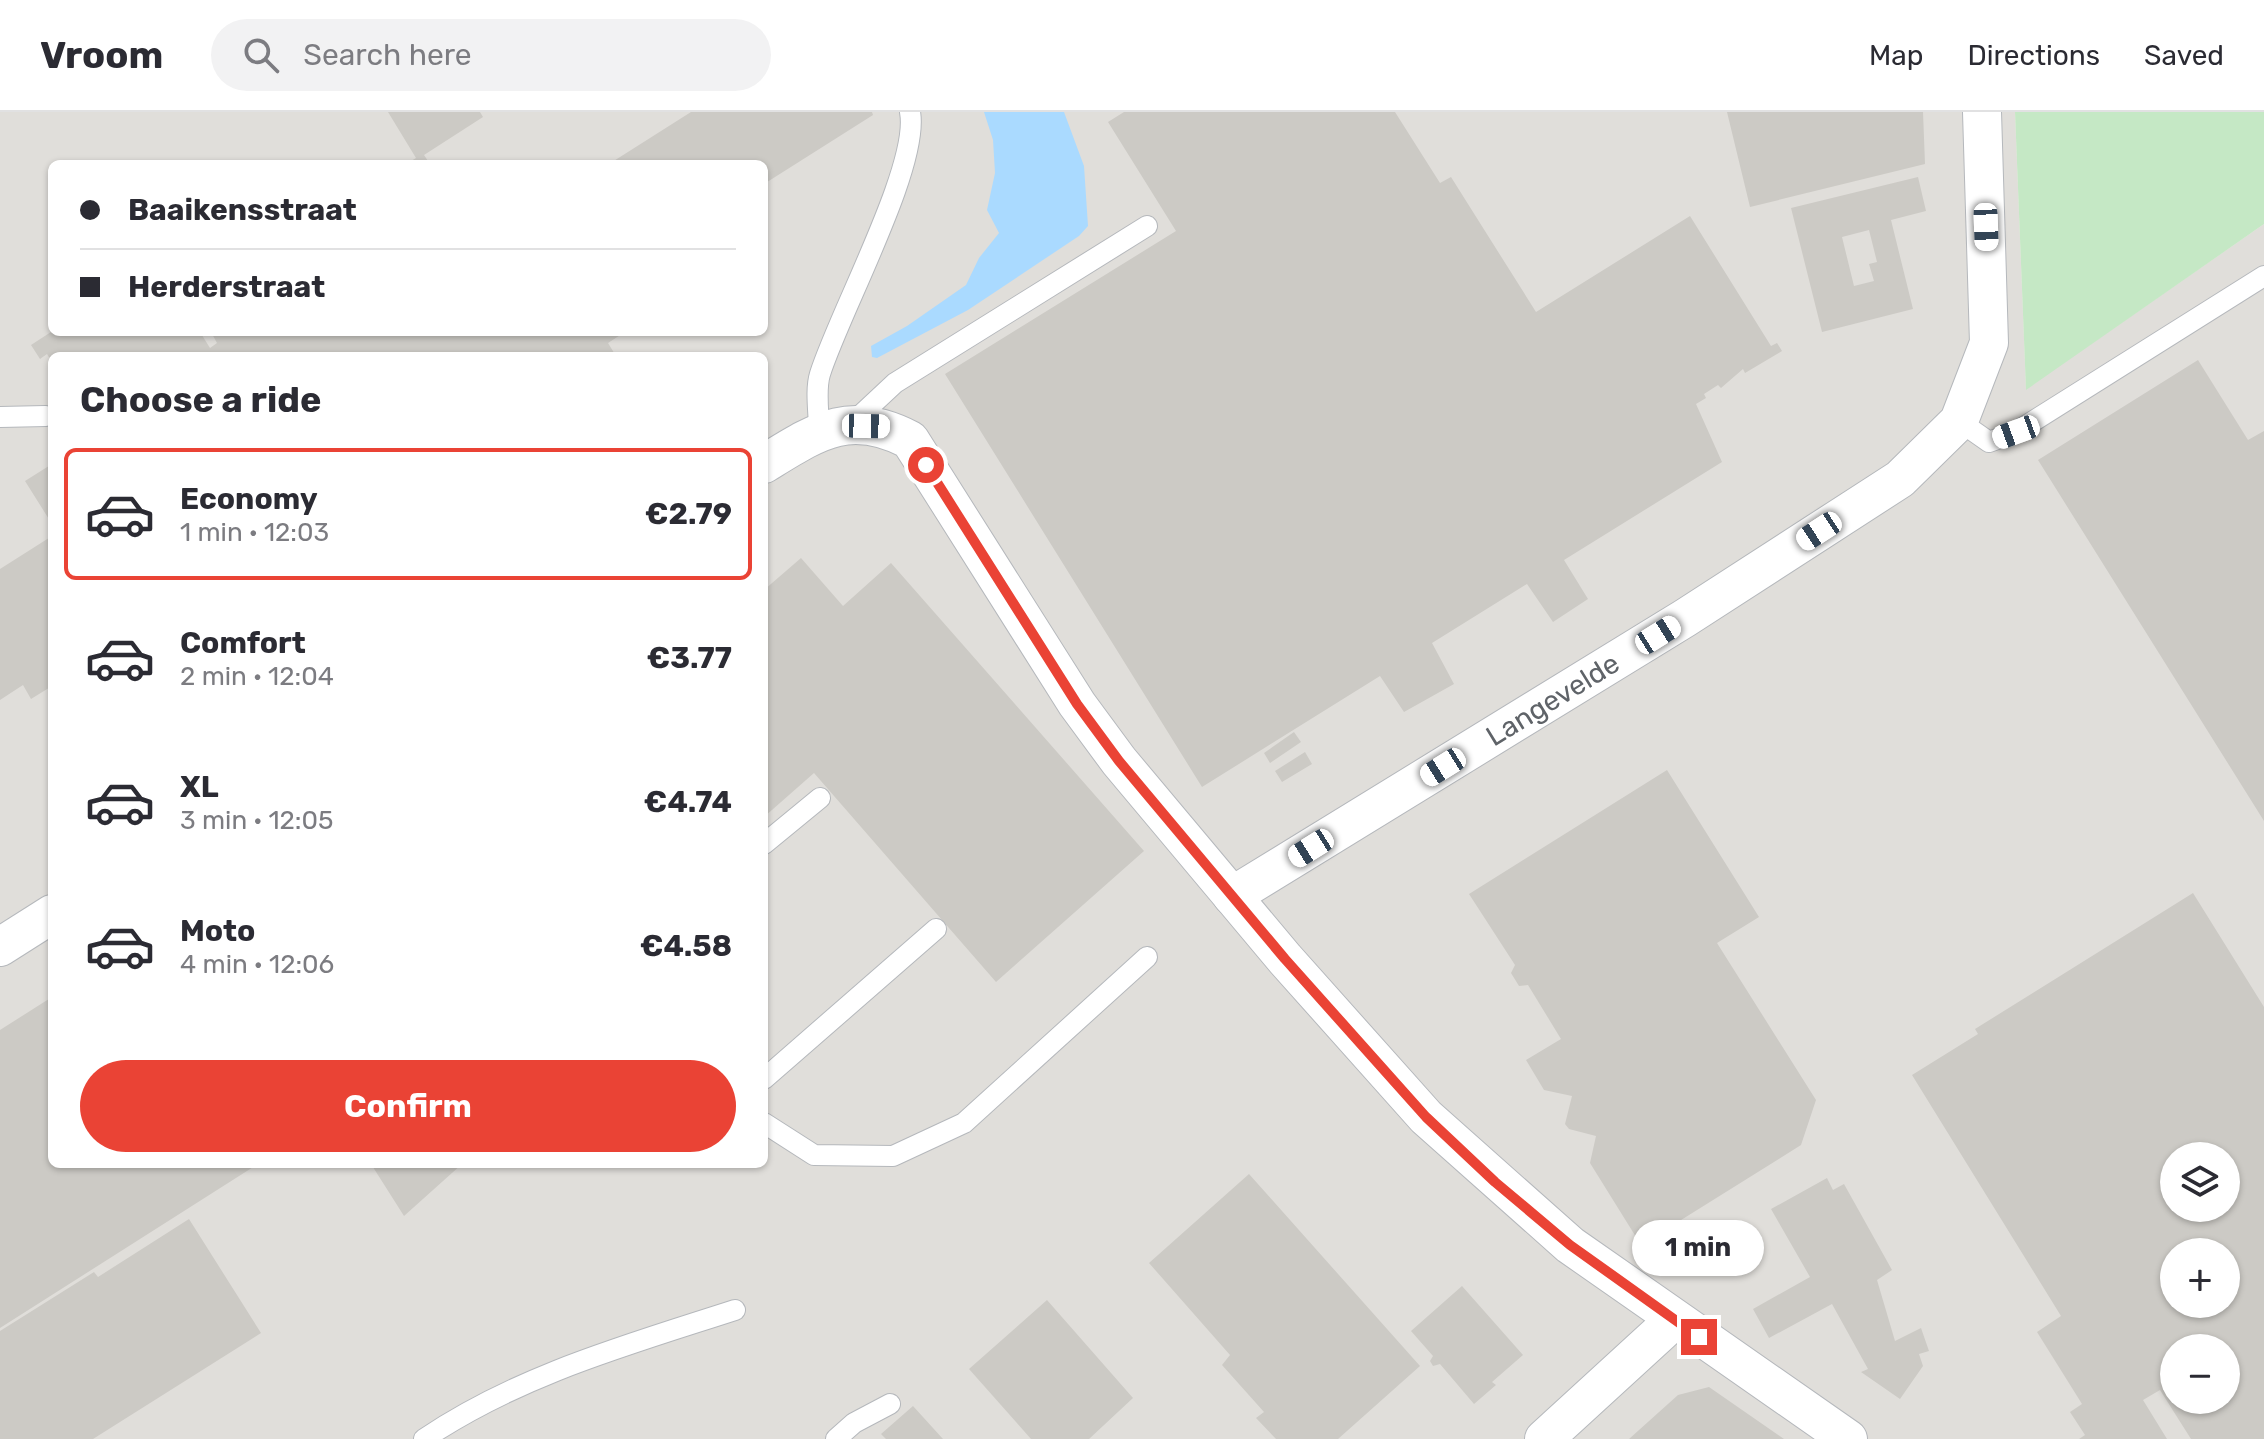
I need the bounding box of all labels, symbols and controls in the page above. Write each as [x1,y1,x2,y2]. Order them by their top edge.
search box [211,19,771,91]
text: Vroom [40,32,163,78]
icon: search [239,33,283,77]
text: Search here [303,37,472,73]
text: Map [1869,39,1923,72]
text: Directions [1967,39,2100,72]
text: Saved [2144,39,2224,72]
text: Baaikensstraat [128,192,357,228]
car [1973,203,1999,251]
text: Herderstraat [128,269,325,305]
text: Choose a ride [80,378,321,421]
car [1989,413,2043,451]
car [842,414,890,438]
route start [908,447,944,483]
icon: car [84,478,156,550]
text: Economy [180,481,318,517]
text: €2.79 [645,496,732,532]
car [1792,508,1846,554]
text: 1 min · 12:03 [180,517,329,548]
car [1631,612,1685,658]
icon: car [84,622,156,694]
text: Comfort [180,625,306,661]
text: €3.77 [647,640,732,676]
street label: Langevelde [1480,646,1625,753]
text: 2 min · 12:04 [180,661,334,692]
car [1416,744,1470,790]
icon: car [84,766,156,838]
text: XL [180,769,219,805]
text: €4.74 [644,784,732,820]
text: 3 min · 12:05 [180,805,333,836]
car [1284,825,1338,871]
icon: car [84,910,156,982]
text: Moto [180,913,255,949]
text: €4.58 [640,928,732,964]
text: 4 min · 12:06 [180,949,334,980]
button: Confirm [80,1060,736,1152]
map controls [2160,1142,2240,1414]
button: layers [2160,1142,2240,1222]
callout: 1 min [1633,1221,1765,1277]
text: 1 min [1665,1232,1731,1263]
button: + [2160,1238,2240,1318]
route end [1681,1319,1717,1355]
button: − [2160,1334,2240,1414]

